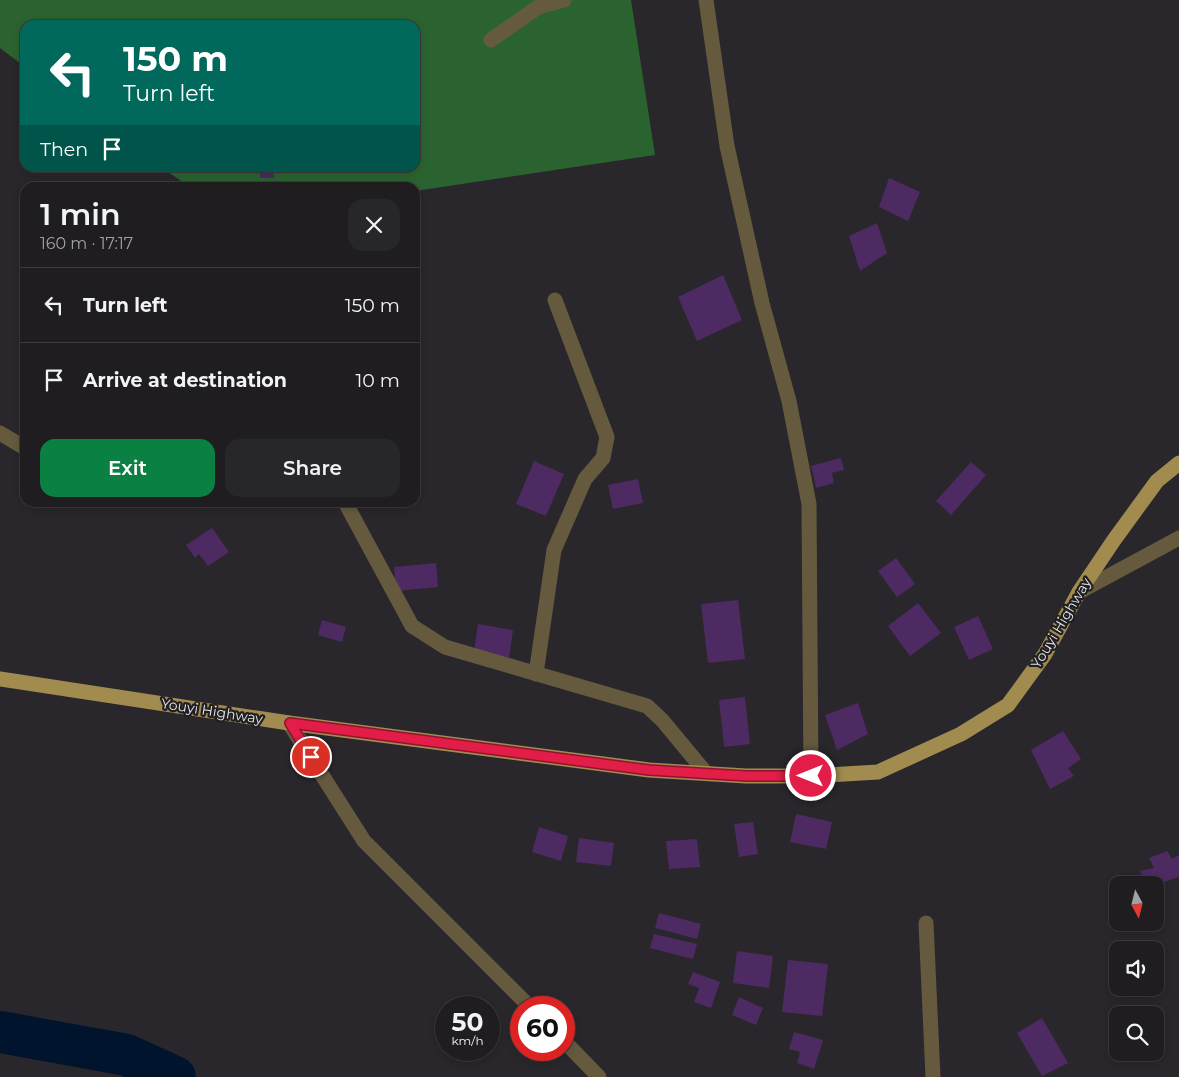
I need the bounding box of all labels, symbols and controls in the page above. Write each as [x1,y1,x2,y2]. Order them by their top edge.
text: 150 m [123,37,228,80]
icon: left [40,40,105,105]
text: Turn left [123,80,215,107]
icon: arrive [98,135,126,163]
text: Then [40,138,88,161]
text: 1 min [40,196,121,233]
button: close [348,199,400,251]
text: 160 m · 17:17 [40,234,133,253]
icon: left [40,291,68,319]
text: Turn left [83,294,168,317]
text: 150 m [345,294,400,317]
icon: arrive [40,366,68,394]
text: Arrive at destination [83,369,287,392]
text: 10 m [355,369,400,392]
button: Exit [40,439,215,497]
button: Share [225,439,400,497]
street label: Youyi Highway [1027,574,1095,672]
street label: Youyi Highway [160,694,265,728]
pin [290,736,332,778]
icon: arrive [297,743,325,771]
position arrow [784,749,836,801]
north arrow [1109,876,1164,931]
map controls [1109,876,1164,1061]
button: sound [1109,941,1164,996]
speed limit sign: 60 [510,996,575,1061]
button: search [1109,1006,1164,1061]
text: 50 [452,1007,483,1037]
text: km/h [451,1033,484,1048]

